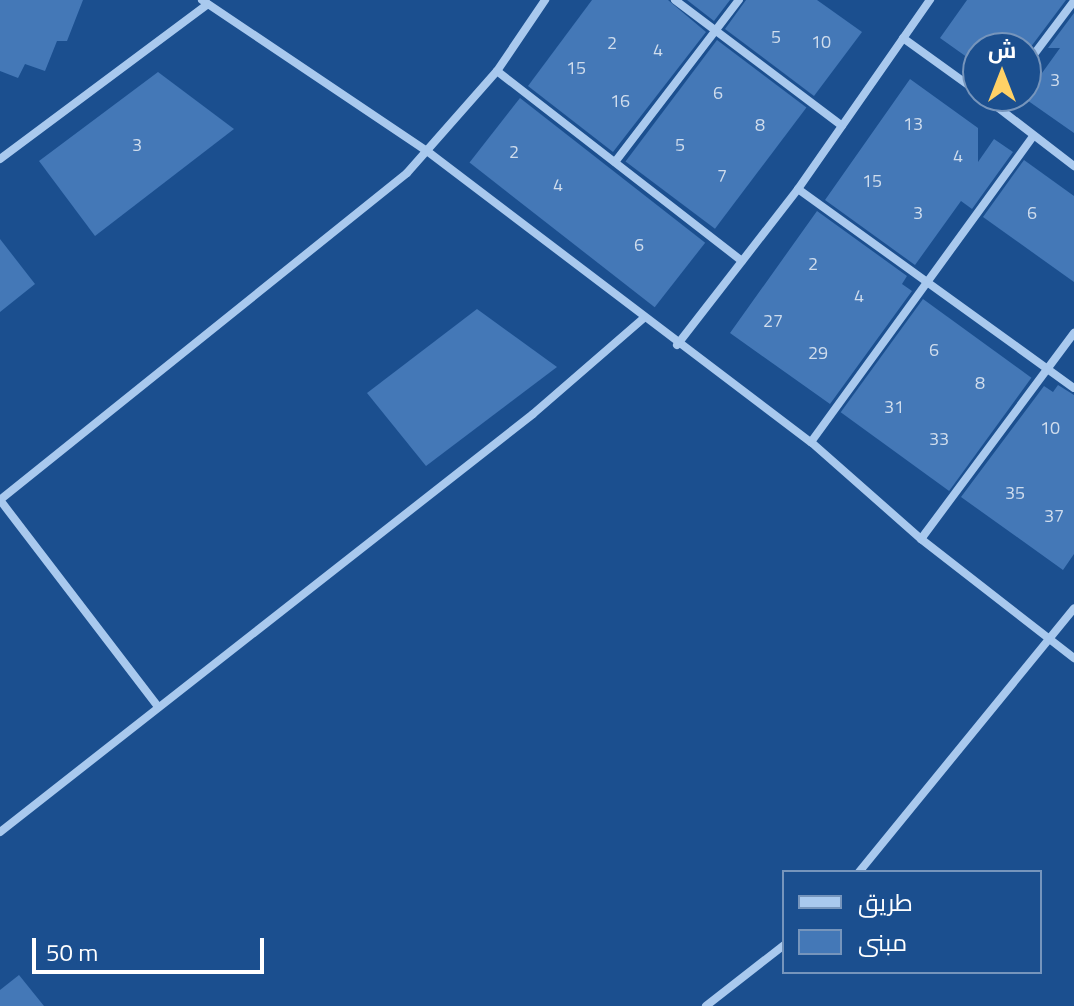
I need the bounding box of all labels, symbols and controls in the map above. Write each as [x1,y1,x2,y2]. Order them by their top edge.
house number: 5 [771,26,781,48]
house number: 10 [811,31,831,53]
house number: 2 [607,32,617,54]
north arrow [962,32,1042,112]
text: ش [988,33,1016,67]
house number: 4 [653,39,663,61]
house number: 15 [566,57,586,79]
house number: 3 [1050,69,1060,91]
house number: 6 [713,82,723,104]
house number: 16 [610,90,630,112]
house number: 13 [903,113,923,135]
house number: 8 [755,114,765,136]
house number: 3 [132,134,142,156]
house number: 5 [675,134,685,156]
house number: 2 [509,141,519,163]
house number: 4 [953,145,963,167]
house number: 7 [717,165,727,187]
house number: 15 [862,170,882,192]
house number: 4 [553,174,563,196]
house number: 3 [913,202,923,224]
house number: 6 [1027,202,1037,224]
house number: 6 [634,234,644,256]
house number: 2 [808,253,818,275]
house number: 4 [854,285,864,307]
house number: 27 [763,310,783,332]
house number: 6 [929,339,939,361]
house number: 29 [808,342,828,364]
house number: 8 [975,372,985,394]
house number: 31 [884,396,904,418]
house number: 10 [1040,417,1060,439]
house number: 33 [929,428,949,450]
house number: 35 [1005,482,1025,504]
house number: 37 [1044,505,1064,527]
legend [782,870,1042,974]
text: طريق [858,884,913,920]
scale bar [36,922,268,972]
text: مبنى [858,924,907,960]
text: 50 m [46,934,98,970]

